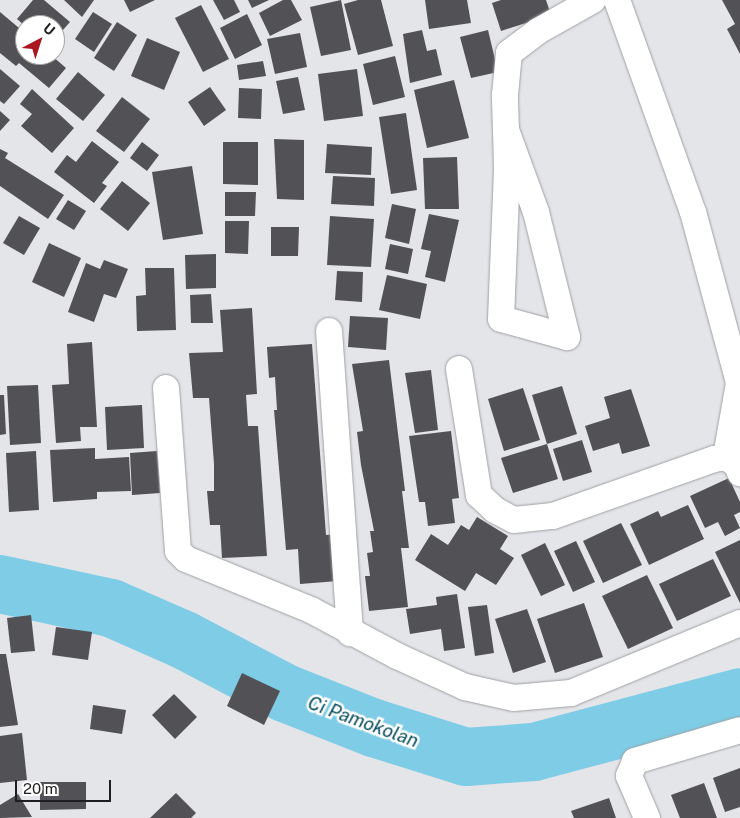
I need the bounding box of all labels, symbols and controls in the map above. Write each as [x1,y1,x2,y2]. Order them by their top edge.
north arrow [15,15,65,65]
text: U [40,20,58,39]
water label: Ci Pamokolan [305,691,421,753]
scale bar [18,770,114,802]
text: 20 m [23,780,58,797]

